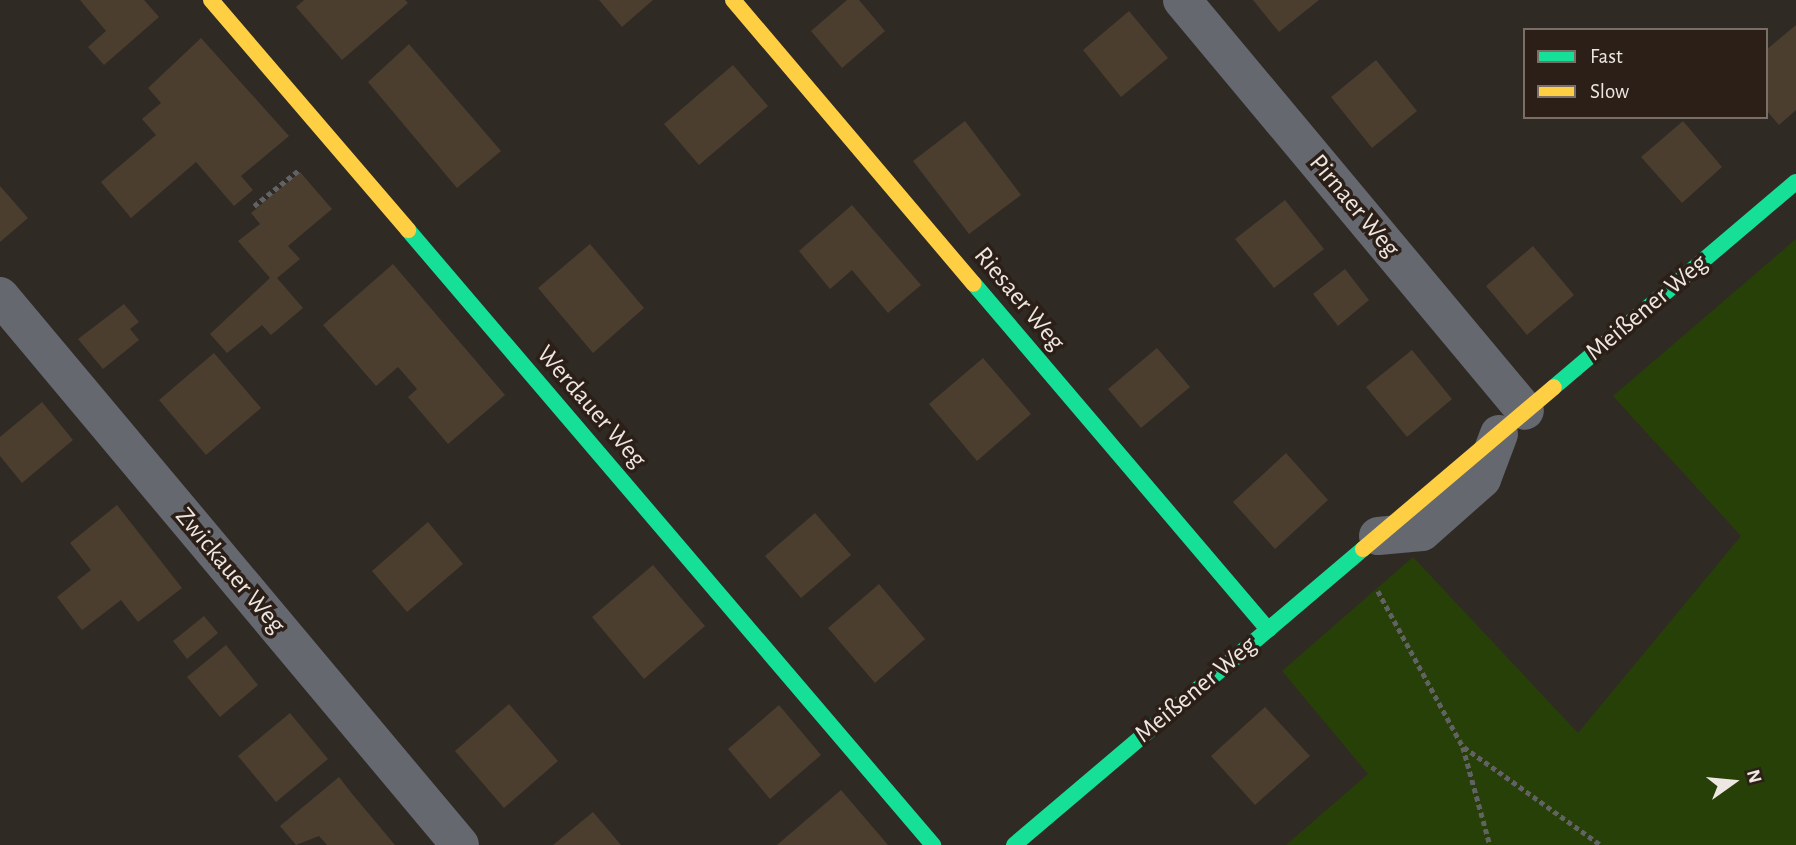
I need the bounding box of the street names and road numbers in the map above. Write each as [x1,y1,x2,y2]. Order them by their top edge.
street label: Pirnaer Weg [1302,148,1406,264]
street label: Riesaer Weg [967,241,1071,357]
street label: Meißener Weg [1580,248,1714,368]
street label: Werdauer Weg [529,339,653,475]
street label: Zwickauer Weg [168,502,292,640]
street label: Meißener Weg [1129,630,1263,750]

